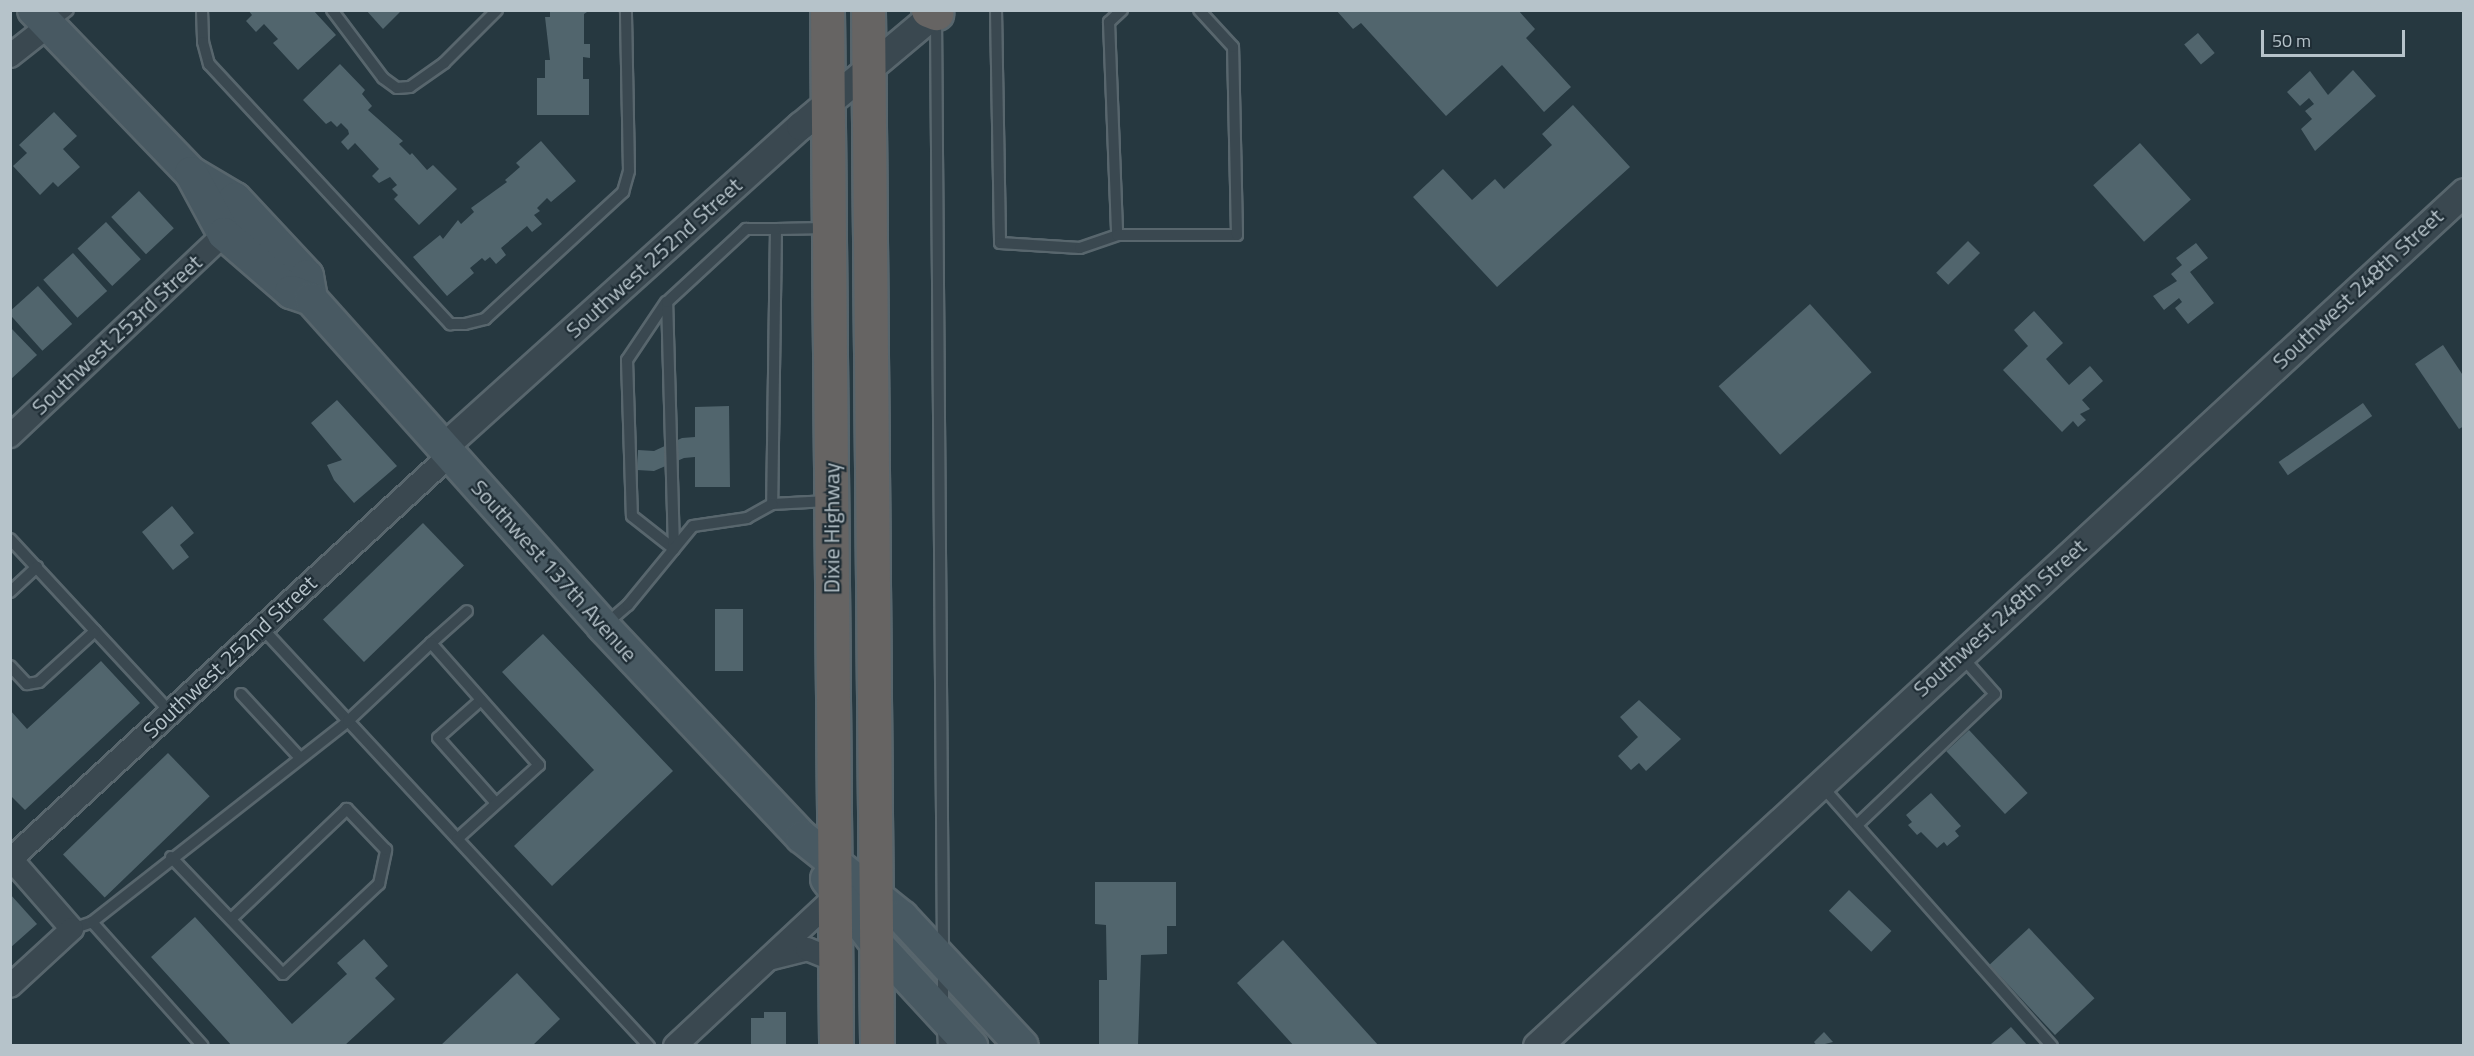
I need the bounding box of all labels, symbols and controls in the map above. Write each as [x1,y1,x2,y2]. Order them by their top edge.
scale bar [2264,18,2408,56]
text: 50 m [2272,27,2311,54]
street label: Southwest 252nd Street [561,172,747,344]
street label: Southwest 248th Street [2267,203,2449,375]
street label: Southwest 253rd Street [27,249,207,421]
street label: Dixie Highway [819,463,845,593]
street label: Southwest 137th Avenue [465,475,643,667]
street label: Southwest 248th Street [1908,533,2092,703]
street label: Southwest 252nd Street [138,570,322,744]

